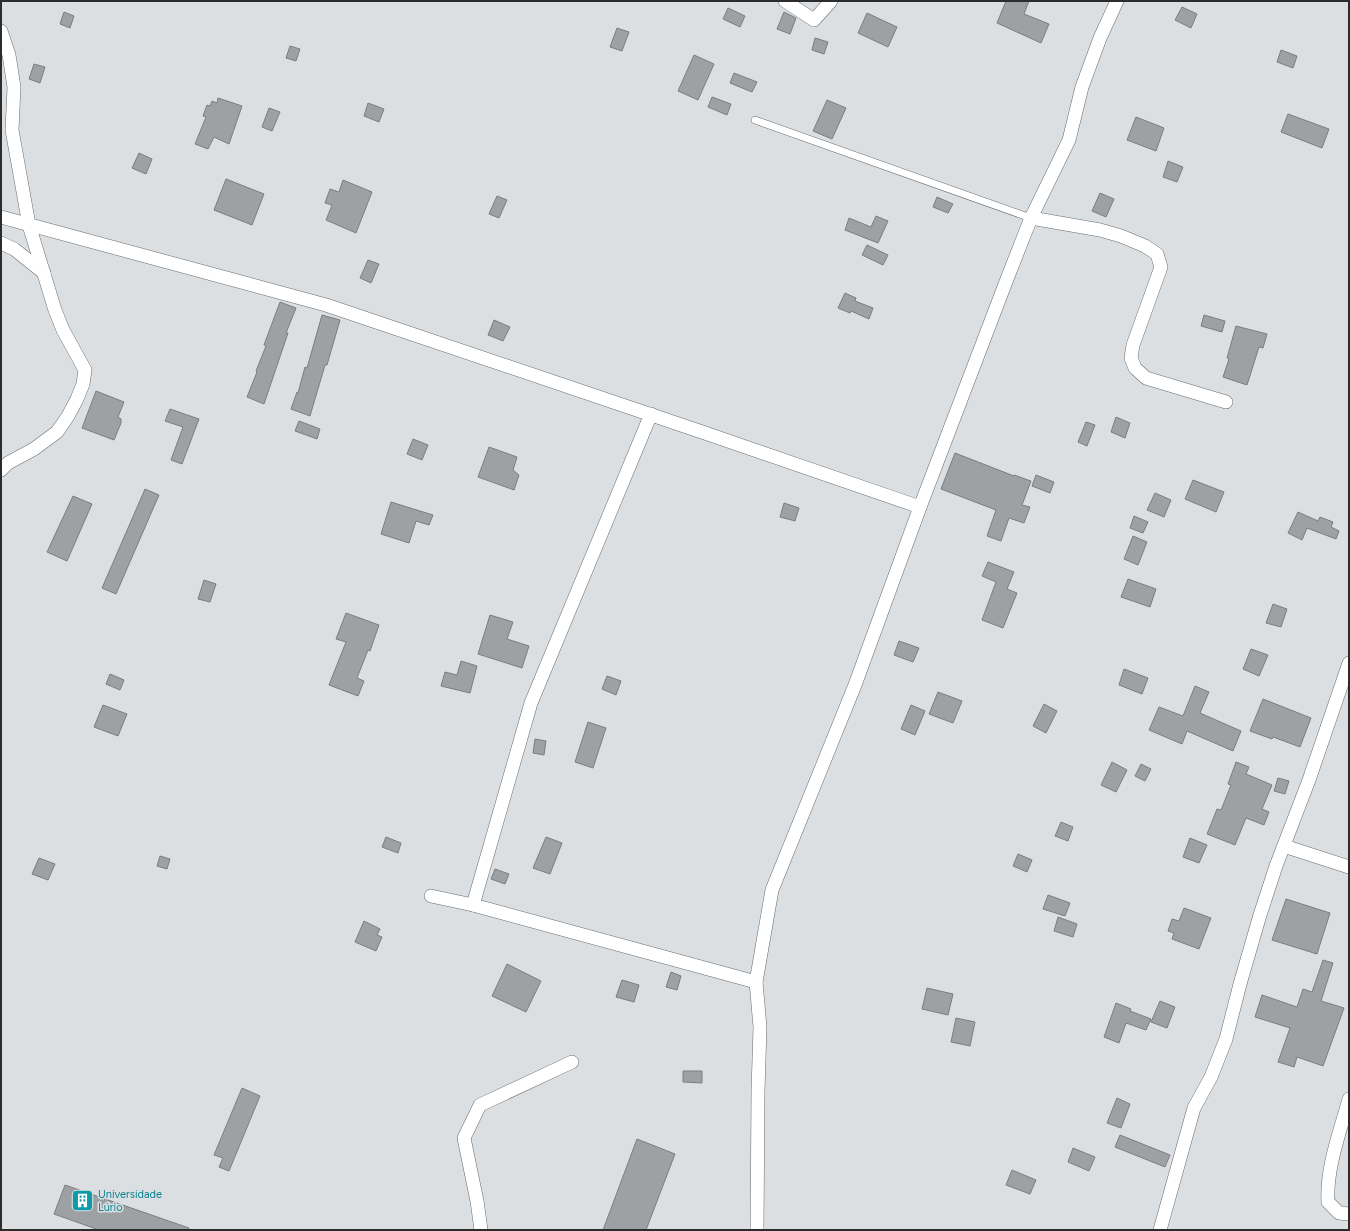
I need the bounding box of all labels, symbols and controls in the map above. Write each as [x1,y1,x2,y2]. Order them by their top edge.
building icon: Universidade Lúrio [70,1187,96,1213]
place label: Universidade Lúrio [98,1188,162,1214]

